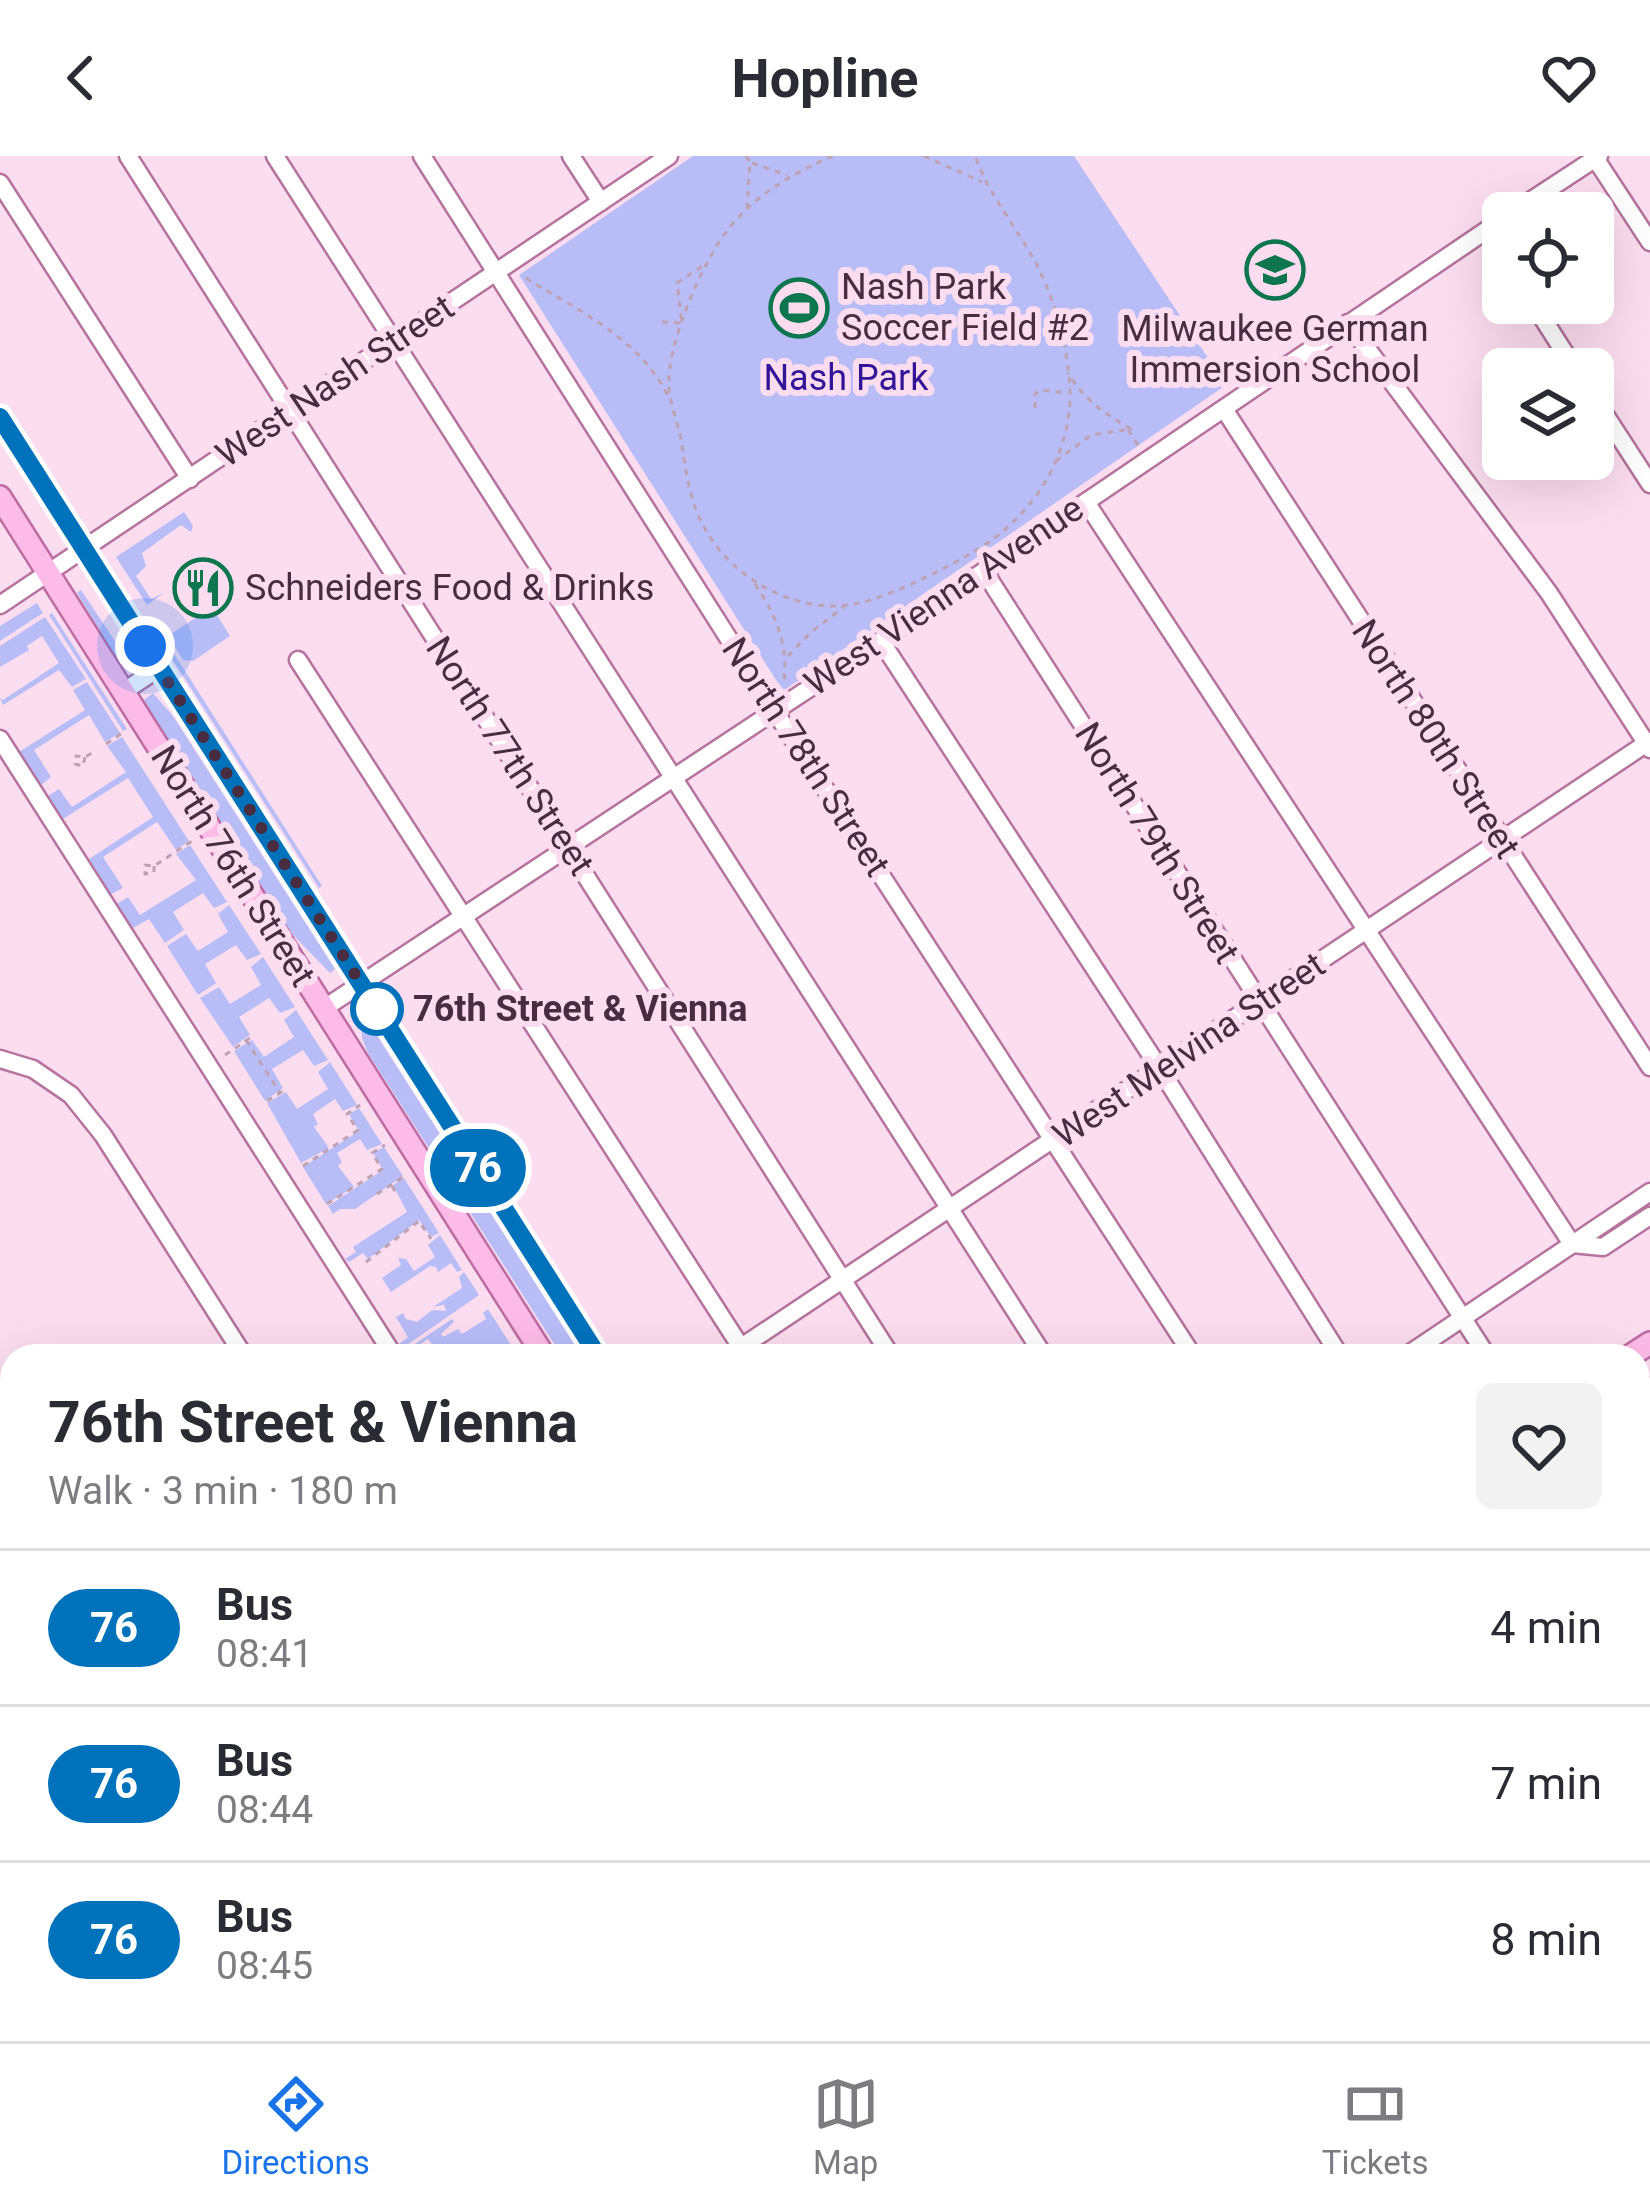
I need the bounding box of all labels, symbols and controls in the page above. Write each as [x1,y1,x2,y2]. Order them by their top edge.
icon: back [48,45,114,111]
icon: heart [1536,45,1602,111]
text: Hopline [732,47,919,110]
map controls [1482,192,1614,480]
button: locate [1482,192,1614,324]
school or university icon: Milwaukee German Immersion School [1244,239,1306,301]
place label: Nash Park Soccer Field #2 [841,266,1089,349]
sports icon: Nash Park Soccer Field #2 [768,277,830,339]
street label: West Nash Street [208,286,462,476]
place label: Milwaukee German Immersion School [1121,308,1429,391]
button: layers [1482,348,1614,480]
park label: Nash Park [763,357,929,399]
street label: West Vienna Avenue [797,487,1091,705]
restaurant icon: Schneiders Food & Drinks [172,557,234,619]
place label: Schneiders Food & Drinks [245,567,654,609]
street label: North 80th Street [1343,612,1529,866]
your location [115,616,175,676]
street label: North 77th Street [417,629,603,883]
street label: North 78th Street [713,630,899,884]
street label: North 79th Street [1066,715,1248,971]
street label: North 76th Street [142,738,324,994]
street label: West Melvina Street [1045,944,1333,1156]
marker: 76th Street & Vienna [352,984,402,1034]
place label: 76th Street & Vienna [413,988,748,1030]
line badge: 76 [424,1129,532,1207]
text: 76 [454,1143,502,1192]
button: heart [1476,1383,1602,1509]
text: 76th Street & Vienna [48,1389,578,1456]
text: Walk · 3 min · 180 m [48,1468,398,1514]
text: Bus [216,1578,293,1631]
text: 4 min [1490,1601,1602,1654]
text: 76 [90,1603,138,1652]
text: 08:41 [216,1631,313,1677]
text: Bus [216,1734,293,1787]
text: 7 min [1490,1757,1602,1810]
text: 76 [90,1759,138,1808]
text: 08:44 [216,1787,313,1833]
text: Bus [216,1890,293,1943]
text: 8 min [1490,1913,1602,1966]
text: 76 [90,1915,138,1964]
text: 08:45 [216,1943,313,1989]
tab: Directions [222,2071,370,2182]
tab: Map [813,2071,879,2182]
tab: Tickets [1322,2071,1428,2182]

